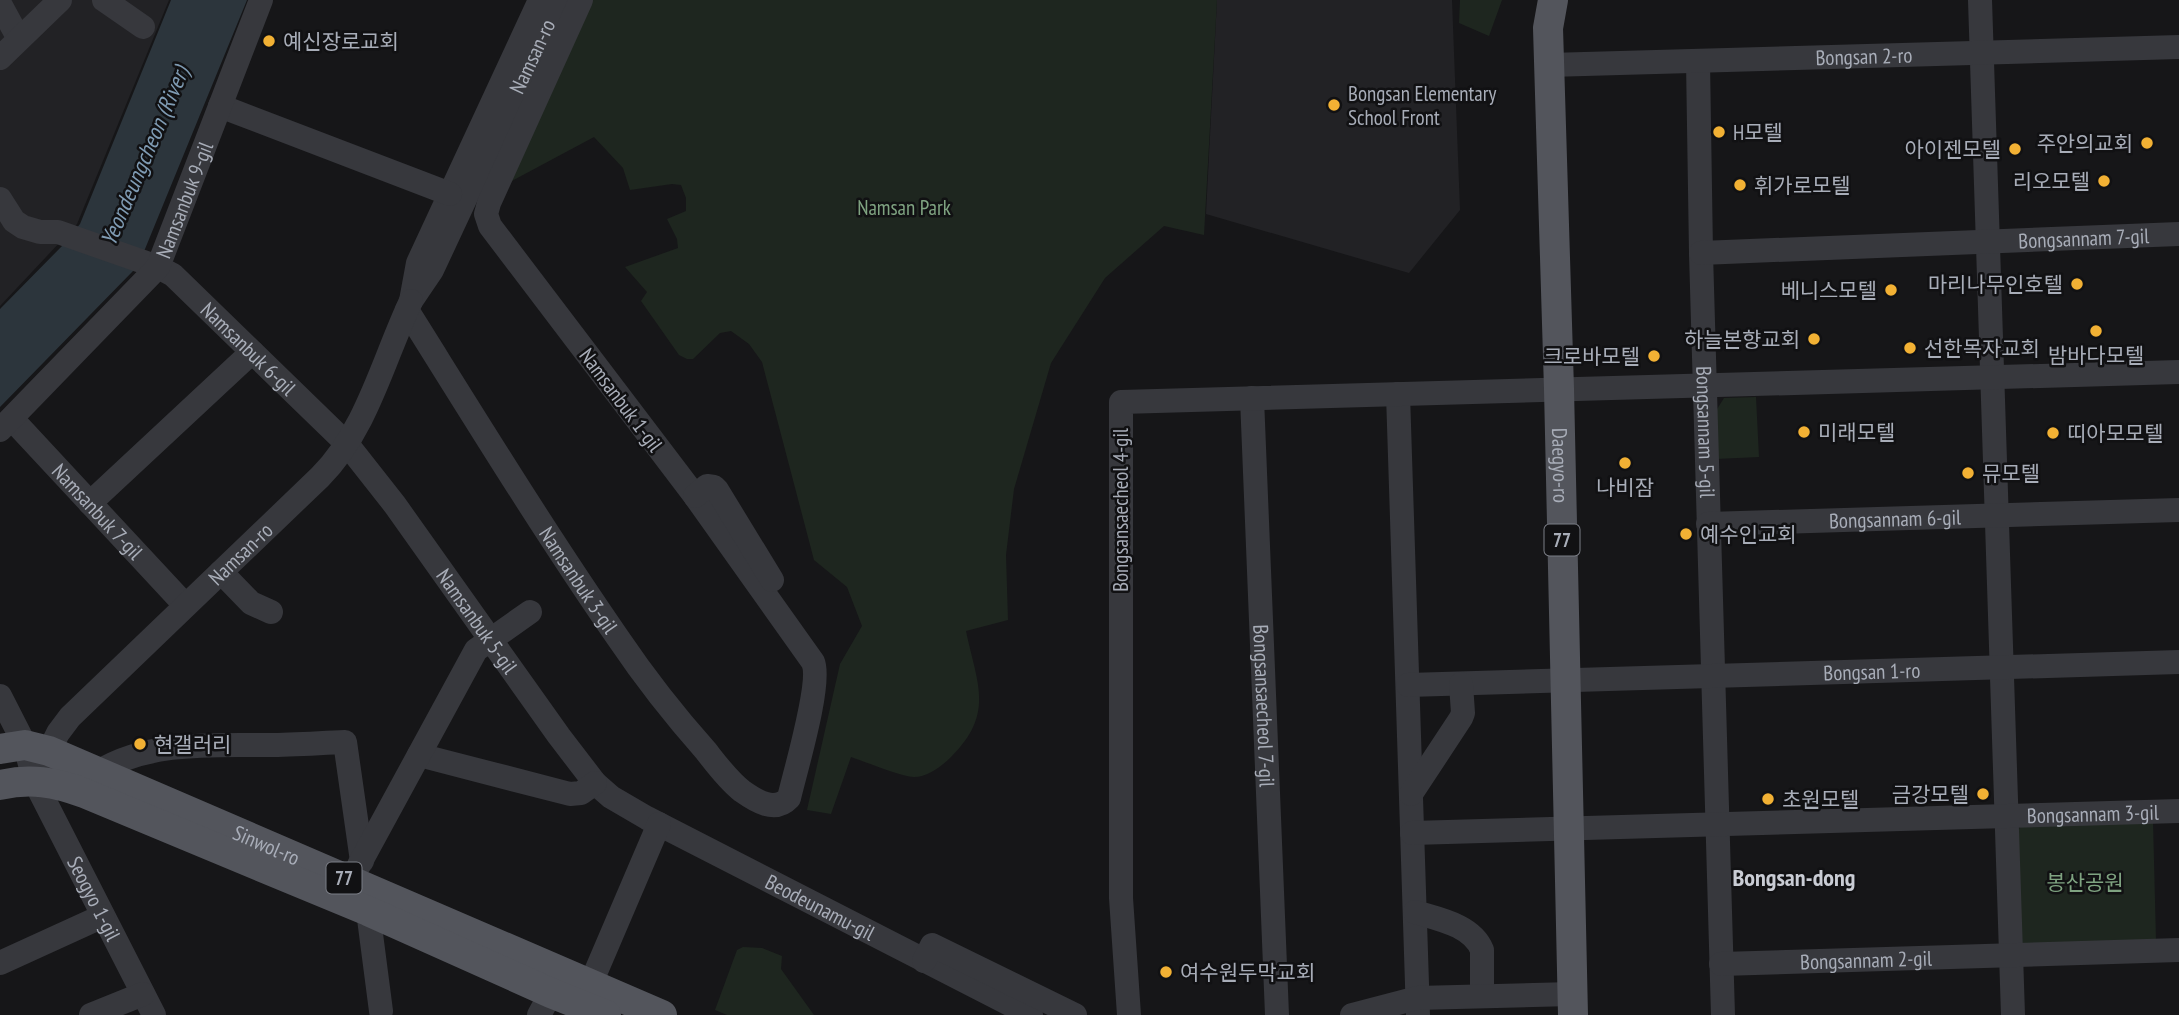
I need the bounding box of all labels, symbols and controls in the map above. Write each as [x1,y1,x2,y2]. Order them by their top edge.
street label: Namsan-ro [503,15,561,98]
place label: 예신장로교회 [283,28,399,55]
marker: 예신장로교회 [261,33,277,49]
street label: Bongsan 2-ro [1815,41,1913,71]
water label: Yeondeungcheon (River) [93,60,196,250]
place label: Bongsan Elementary School Front [1348,80,1496,131]
marker: Bongsan Elementary School Front [1326,97,1342,113]
place label: H모텔 [1733,119,1783,146]
marker: H모텔 [1711,124,1727,140]
place label: 주안의교회 [2036,130,2133,157]
marker: 주안의교회 [2139,135,2155,151]
place label: 아이젠모텔 [1904,136,2001,163]
street label: Namsanbuk 9-gil [149,138,219,262]
marker: 아이젠모텔 [2007,141,2023,157]
place label: 리오모텔 [2013,168,2090,195]
place label: 휘가로모텔 [1754,172,1851,199]
marker: 리오모텔 [2096,173,2112,189]
marker: 휘가로모텔 [1732,177,1748,193]
park label: Namsan Park [857,194,951,221]
street label: Bongsannam 7-gil [2018,222,2150,254]
place label: 마리나무인호텔 [1928,271,2063,298]
marker: 마리나무인호텔 [2069,276,2085,292]
place label: 베니스모텔 [1780,277,1877,304]
marker: 베니스모텔 [1883,282,1899,298]
street label: Namsanbuk 6-gil [195,296,302,401]
marker: 밤바다모텔 [2088,323,2104,339]
place label: 하늘본향교회 [1684,326,1800,353]
marker: 하늘본향교회 [1806,331,1822,347]
place label: 선한목자교회 [1924,335,2040,362]
marker: 선한목자교회 [1902,340,1918,356]
place label: 밤바다모텔 [2048,342,2144,369]
street label: Namsanbuk 1-gil [573,343,669,457]
place label: 크로바모텔 [1543,343,1640,370]
marker: 크로바모텔 [1646,348,1662,364]
street label: Bongsannam 5-gil [1691,366,1722,498]
place label: 미래모텔 [1818,419,1895,446]
place label: 띠아모모텔 [2067,420,2164,447]
marker: 미래모텔 [1796,424,1812,440]
marker: 띠아모모텔 [2045,425,2061,441]
street label: Bongsansaecheol 4-gil [1107,428,1134,592]
street label: Daegyo-ro [1546,428,1575,503]
marker: 나비잠 [1617,455,1633,471]
street label: Namsanbuk 7-gil [47,458,149,565]
place label: 뮤모텔 [1982,460,2040,487]
marker: 뮤모텔 [1960,465,1976,481]
place label: 나비잠 [1596,474,1654,501]
street label: Bongsannam 6-gil [1829,503,1961,534]
street label: Namsan-ro [202,516,278,591]
street label: Namsanbuk 3-gil [534,521,624,639]
place label: 예수인교회 [1700,521,1797,548]
road number: 77 [1544,524,1580,555]
marker: 예수인교회 [1678,526,1694,542]
street label: Namsanbuk 5-gil [431,563,524,679]
street label: Bongsansaecheol 7-gil [1248,624,1281,788]
street label: Bongsan 1-ro [1823,656,1921,686]
place label: 현갤러리 [154,731,231,758]
marker: 현갤러리 [132,736,148,752]
place label: 금강모텔 [1892,781,1969,808]
place label: 초원모텔 [1782,786,1859,813]
marker: 금강모텔 [1975,786,1991,802]
marker: 초원모텔 [1760,791,1776,807]
street label: Bongsannam 3-gil [2026,798,2159,829]
street label: Sinwol-ro [229,818,304,871]
street label: Seogyo 1-gil [62,852,127,945]
road number: 77 [326,862,362,894]
district label: Bongsan-dong [1733,862,1855,893]
street label: Beodeunamu-gil [761,868,880,946]
park label: 봉산공원 [2046,869,2124,896]
street label: Bongsannam 2-gil [1800,944,1932,975]
place label: 여수원두막교회 [1180,959,1315,986]
marker: 여수원두막교회 [1158,964,1174,980]

